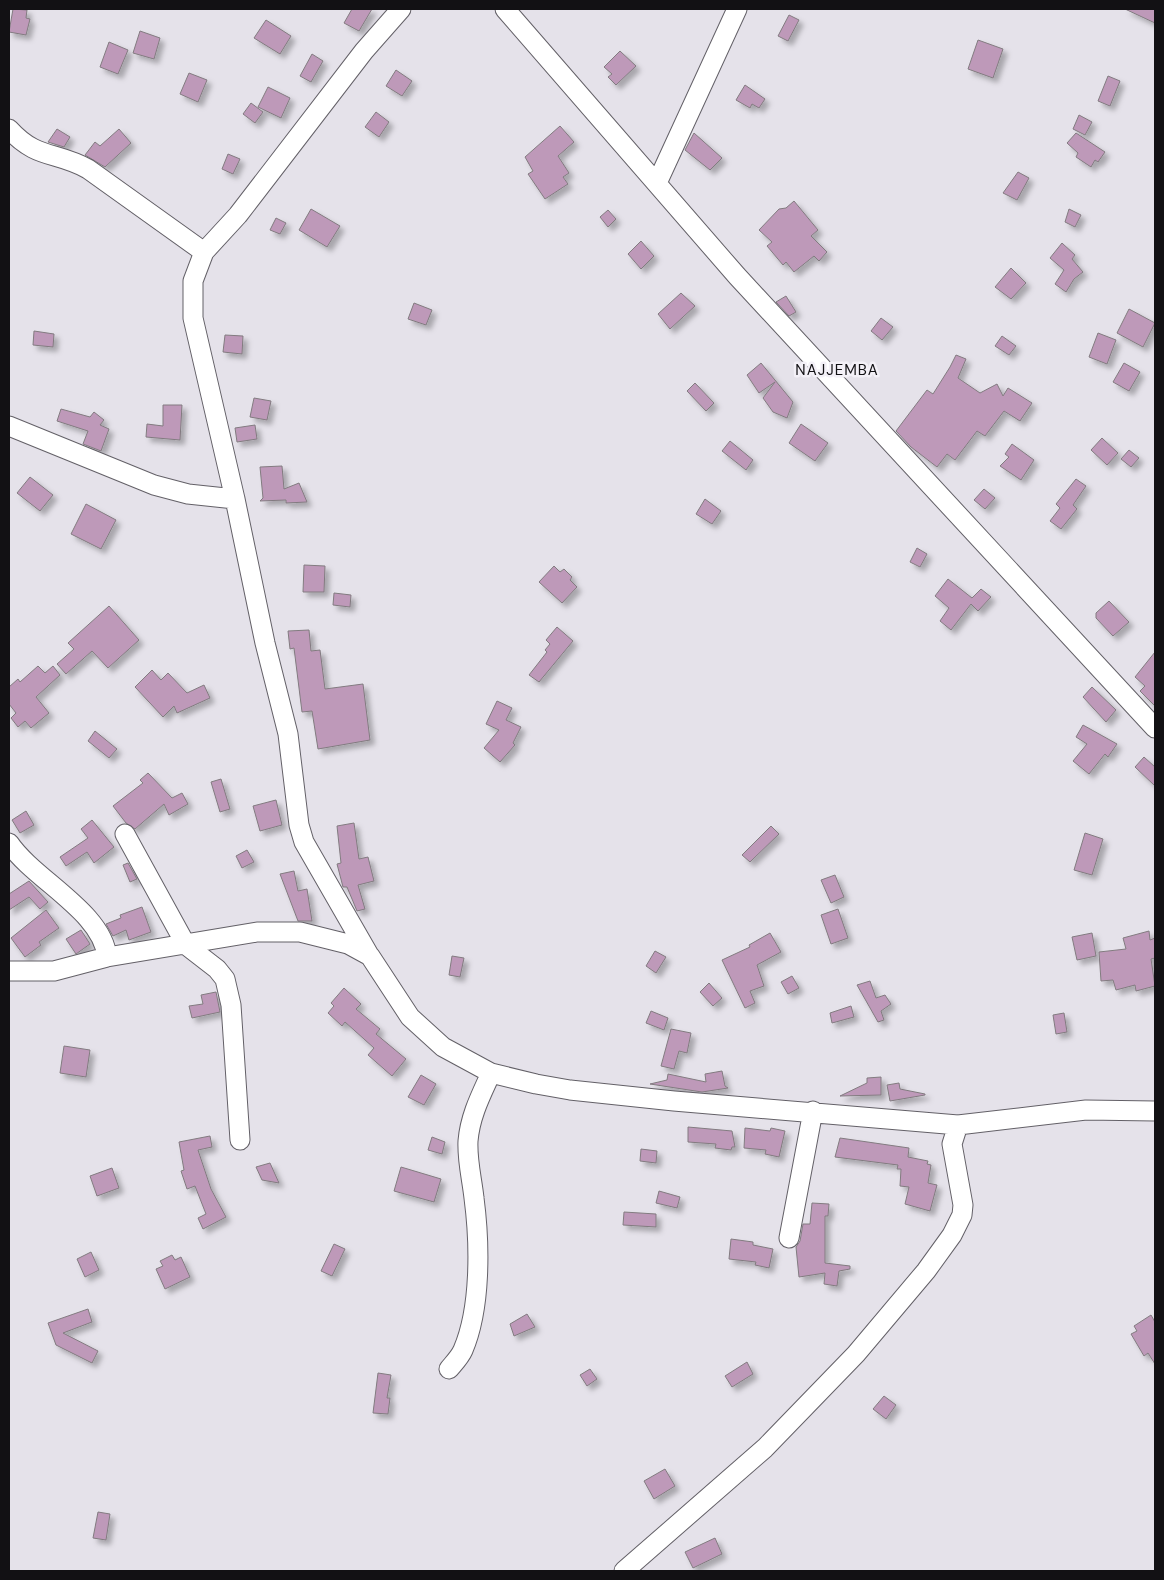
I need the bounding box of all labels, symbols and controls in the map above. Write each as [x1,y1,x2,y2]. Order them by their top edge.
district label: NAJJEMBA [795,360,879,380]

